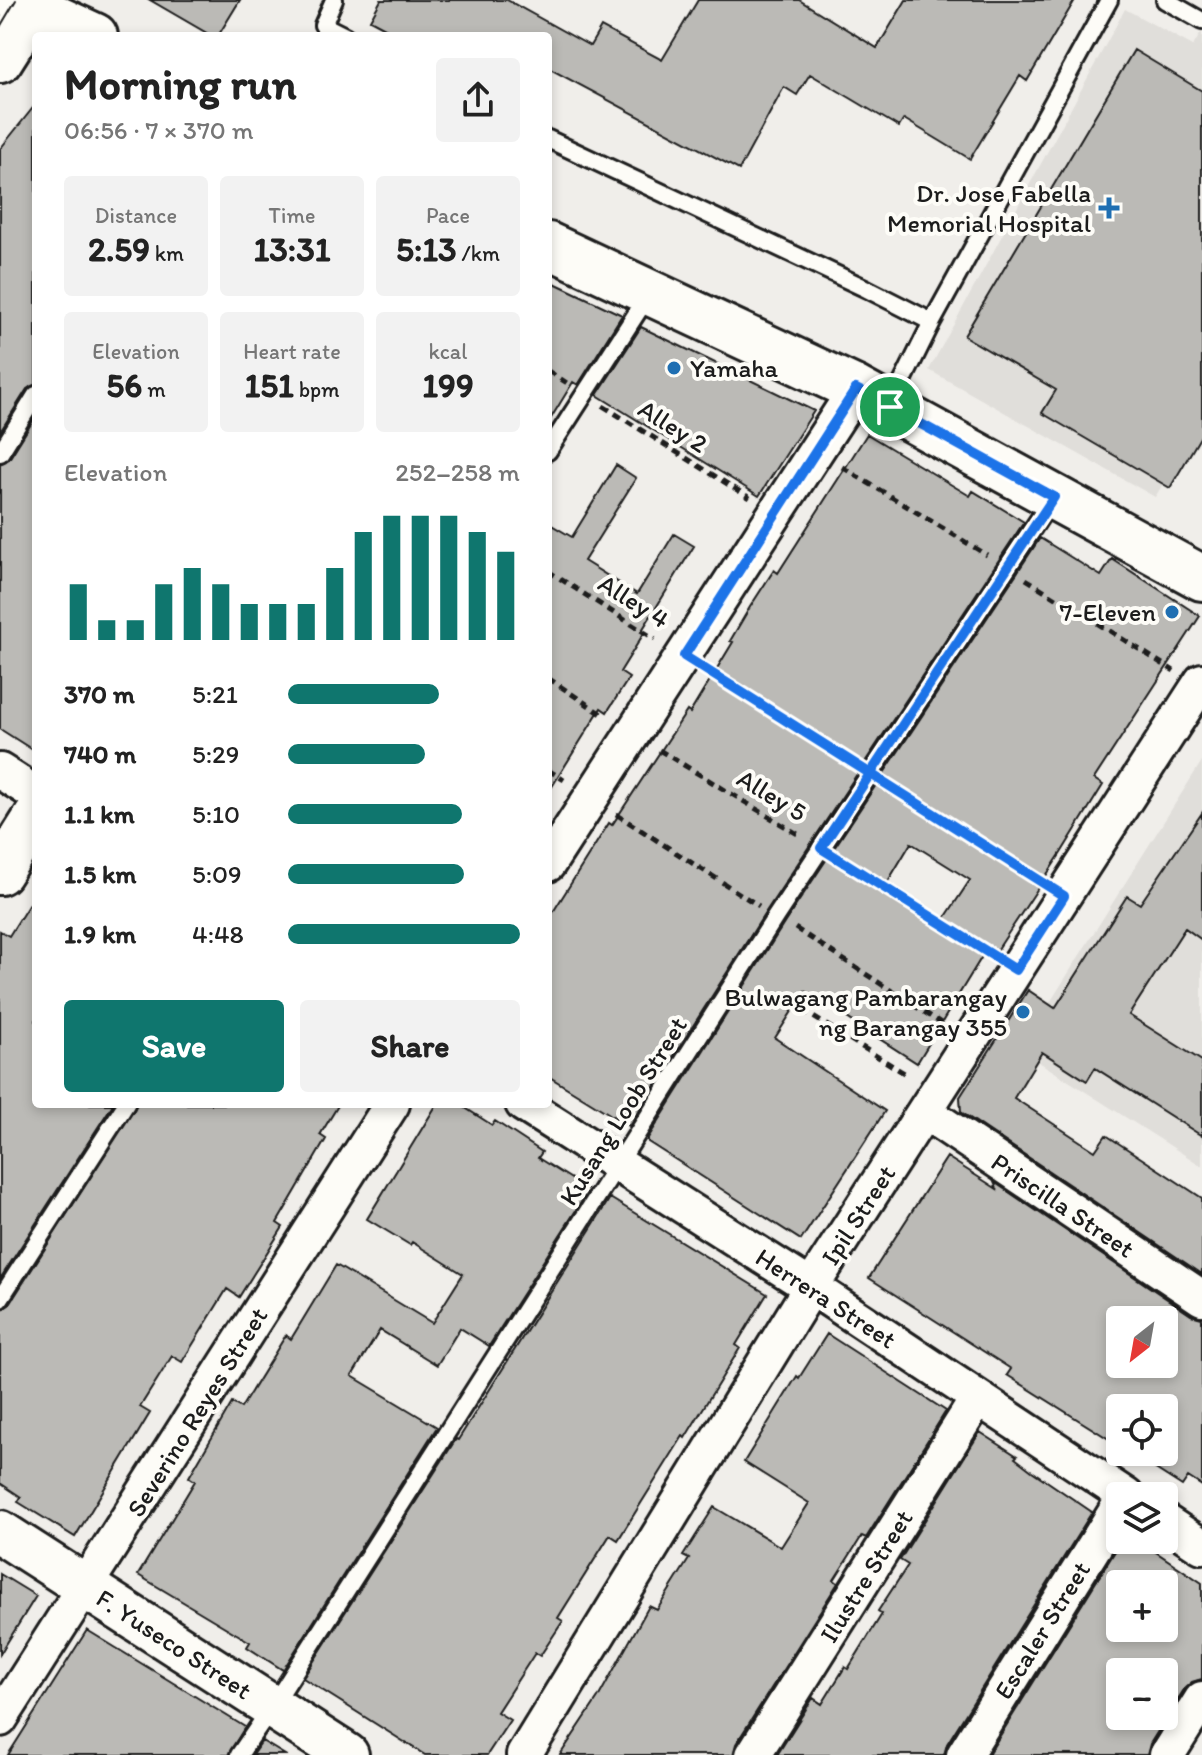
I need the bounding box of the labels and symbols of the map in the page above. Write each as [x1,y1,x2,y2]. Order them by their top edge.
place label: Dr. Jose Fabella Memorial Hospital [887,177,1091,239]
marker: Dr. Jose Fabella Memorial Hospital [1098,197,1120,219]
place label: Yamaha [690,352,779,384]
marker: Yamaha [665,359,683,377]
pin [856,373,924,441]
street label: Alley 2 [632,392,714,460]
street label: Alley 4 [593,567,676,635]
place label: 7-Eleven [1059,596,1156,628]
marker: 7-Eleven [1163,603,1181,621]
street label: Alley 5 [731,762,813,828]
place label: Bulwagang Pambarangay ng Barangay 355 [725,981,1007,1043]
marker: Bulwagang Pambarangay ng Barangay 355 [1014,1003,1032,1021]
street label: Kusang Loob Street [552,1011,694,1211]
street label: Priscilla Street [985,1145,1141,1265]
street label: Ipil Street [814,1159,902,1271]
street label: Herrera Street [750,1241,903,1355]
street label: Severino Reyes Street [120,1301,275,1523]
north arrow [1106,1306,1178,1378]
street label: Ilustre Street [813,1503,920,1648]
street label: Escaler Street [987,1555,1097,1705]
street label: F. Yuseco Street [90,1582,258,1706]

